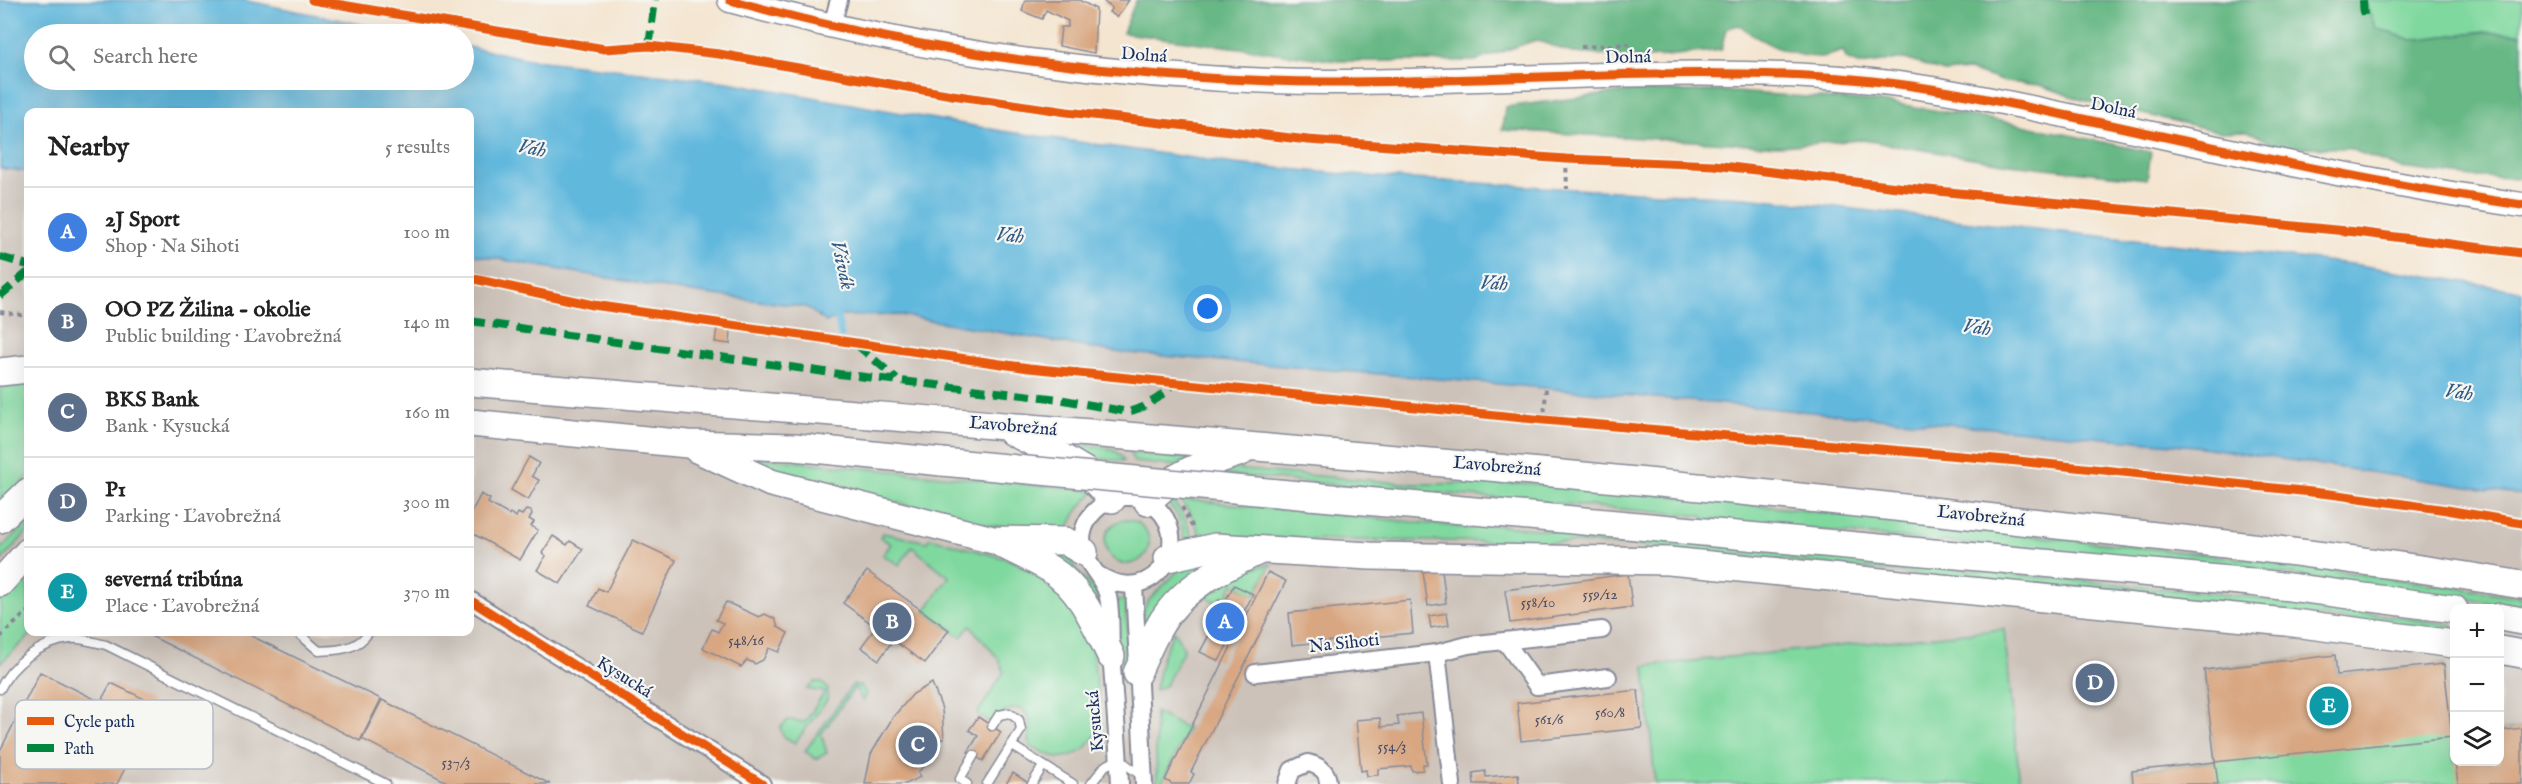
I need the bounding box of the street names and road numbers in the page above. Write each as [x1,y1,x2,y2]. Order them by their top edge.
street label: Dolná [1120,43,1168,69]
street label: Dolná [1605,46,1652,70]
street label: Dolná [2088,93,2138,125]
street label: Ľavobrežná [968,412,1058,442]
street label: Ľavobrežná [1452,452,1542,482]
street label: Ľavobrežná [1936,501,2026,533]
street label: Na Sihoti [1307,629,1381,659]
street label: Kysucká [592,652,656,704]
street label: Kysucká [1082,689,1110,753]

